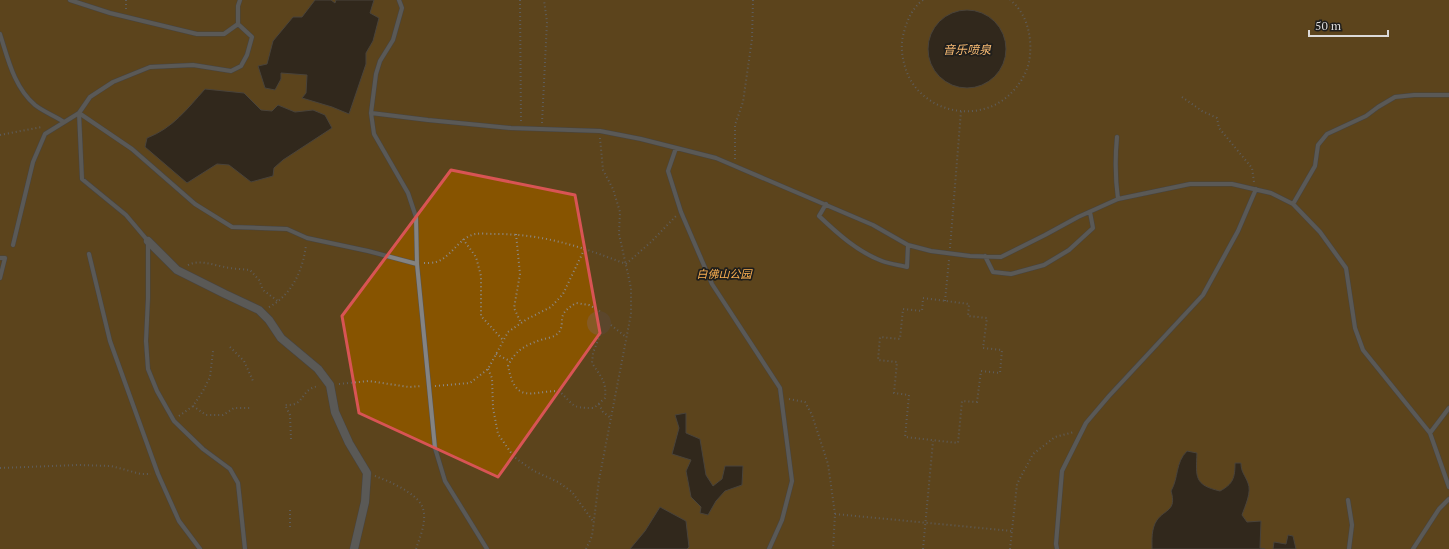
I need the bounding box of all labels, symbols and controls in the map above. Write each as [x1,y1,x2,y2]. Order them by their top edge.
scale bar [1309,12,1388,38]
text: 50 m [1315,18,1342,33]
water label: 音乐喷泉 [943,42,992,57]
park label: 白佛山公园 [697,267,753,281]

